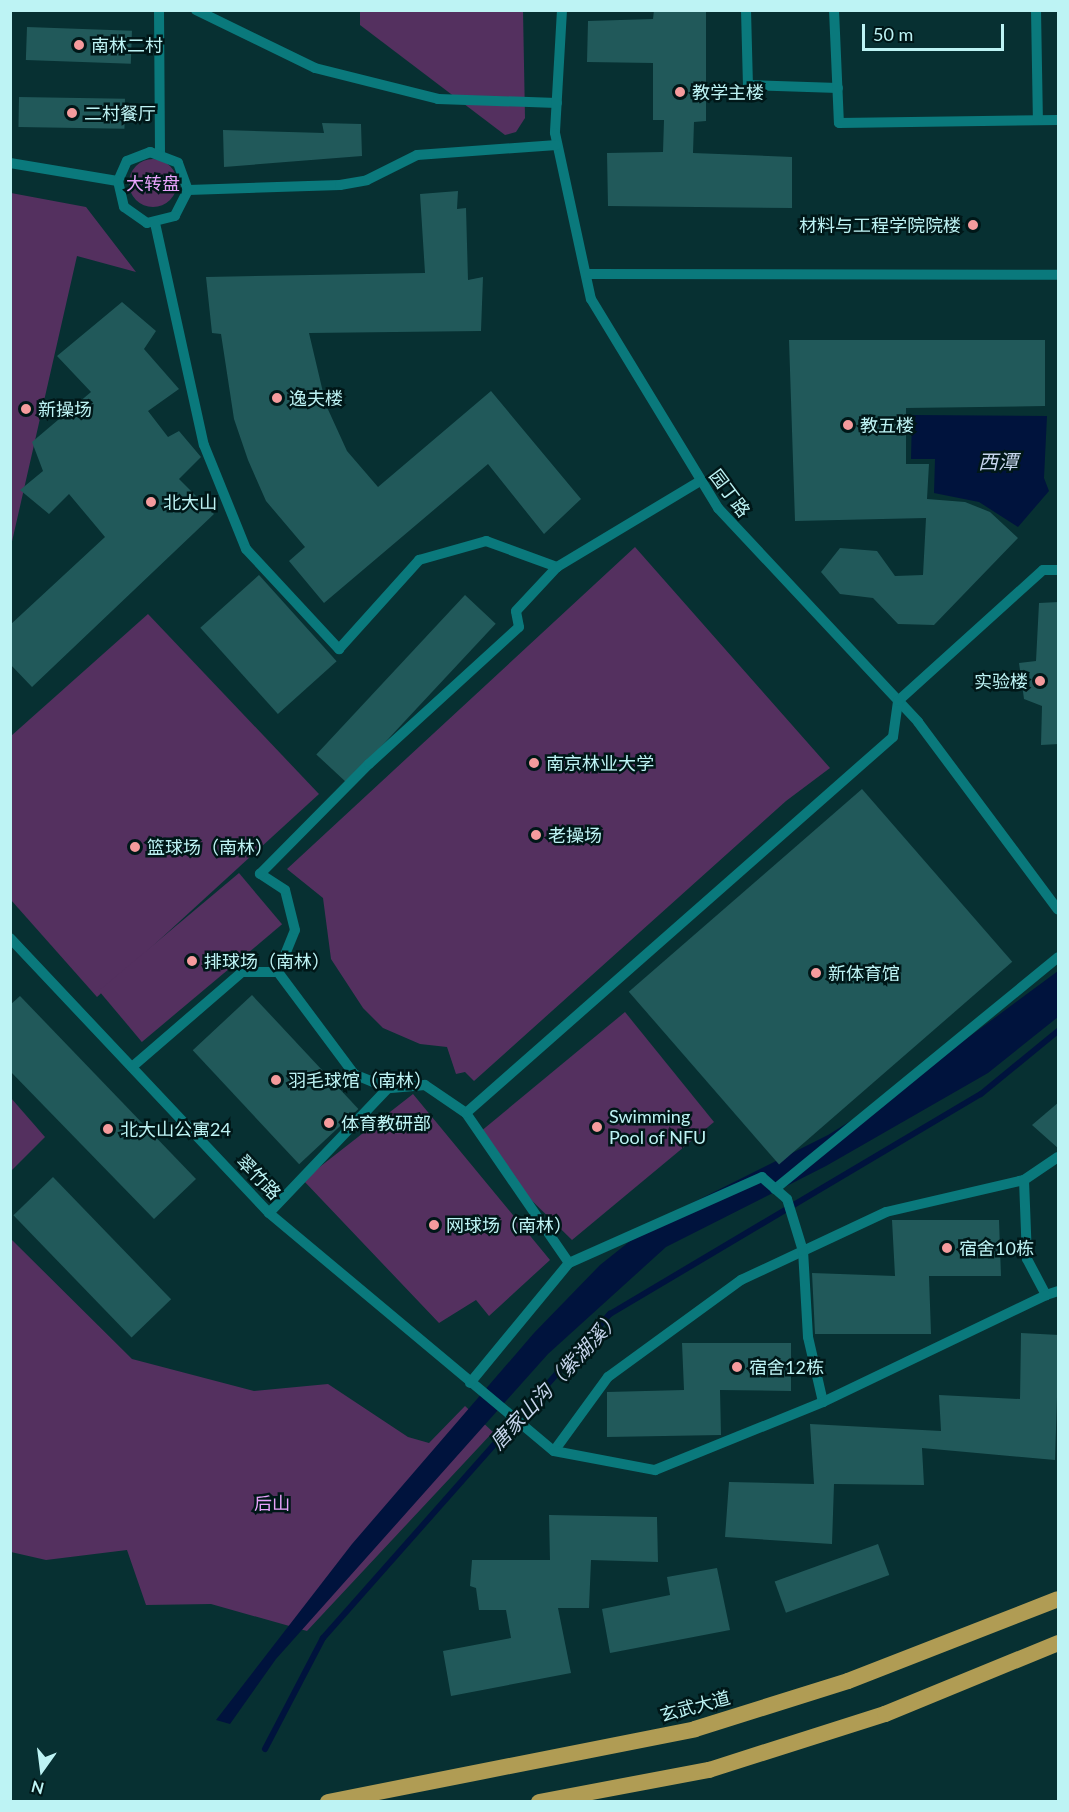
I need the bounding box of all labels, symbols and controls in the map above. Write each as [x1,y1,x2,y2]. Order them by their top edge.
scale bar [865,12,1008,50]
text: 50 m [873,23,913,45]
place label: 南林二村 [91,34,163,56]
marker: 南林二村 [72,38,86,52]
place label: 教学主楼 [692,81,764,103]
marker: 教学主楼 [673,85,687,99]
place label: 二村餐厅 [84,102,156,124]
marker: 二村餐厅 [65,106,79,120]
park label: 大转盘 [126,172,180,194]
place label: 材料与工程学院院楼 [799,214,961,236]
marker: 材料与工程学院院楼 [966,218,980,232]
place label: 逸夫楼 [289,387,343,409]
marker: 逸夫楼 [270,391,284,405]
place label: 新操场 [38,398,92,420]
marker: 新操场 [19,402,33,416]
place label: 教五楼 [860,414,914,436]
marker: 教五楼 [841,418,855,432]
water label: 西潭 [978,449,1018,473]
street label: 园丁路 [705,465,755,521]
place label: 北大山 [163,491,217,513]
marker: 北大山 [144,495,158,509]
place label: 实验楼 [974,670,1028,692]
marker: 实验楼 [1033,674,1047,688]
place label: 南京林业大学 [546,752,654,774]
marker: 南京林业大学 [527,756,541,770]
place label: 老操场 [548,824,602,846]
marker: 老操场 [529,828,543,842]
place label: 篮球场（南林） [147,836,273,858]
marker: 篮球场（南林） [128,840,142,854]
place label: 排球场（南林） [204,950,330,972]
marker: 排球场（南林） [185,954,199,968]
place label: 新体育馆 [828,962,900,984]
marker: 新体育馆 [809,966,823,980]
place label: 羽毛球馆（南林） [288,1069,432,1091]
marker: 羽毛球馆（南林） [269,1073,283,1087]
place label: Swimming Pool of NFU [609,1106,707,1148]
place label: 体育教研部 [341,1112,431,1134]
marker: 体育教研部 [322,1116,336,1130]
place label: 北大山公寓24 [120,1118,231,1140]
marker: Swimming Pool of NFU [590,1120,604,1134]
marker: 北大山公寓24 [101,1122,115,1136]
street label: 翠竹路 [232,1150,286,1204]
place label: 网球场（南林） [446,1214,572,1236]
marker: 网球场（南林） [427,1218,441,1232]
place label: 宿舍10栋 [959,1237,1034,1259]
marker: 宿舍10栋 [940,1241,954,1255]
water label: 唐家山沟（紫湖溪） [485,1306,625,1454]
place label: 宿舍12栋 [749,1356,824,1378]
marker: 宿舍12栋 [730,1360,744,1374]
park label: 后山 [254,1492,290,1514]
street label: 玄武大道 [657,1686,733,1726]
north arrow [12,1740,72,1800]
text: N [29,1777,46,1799]

